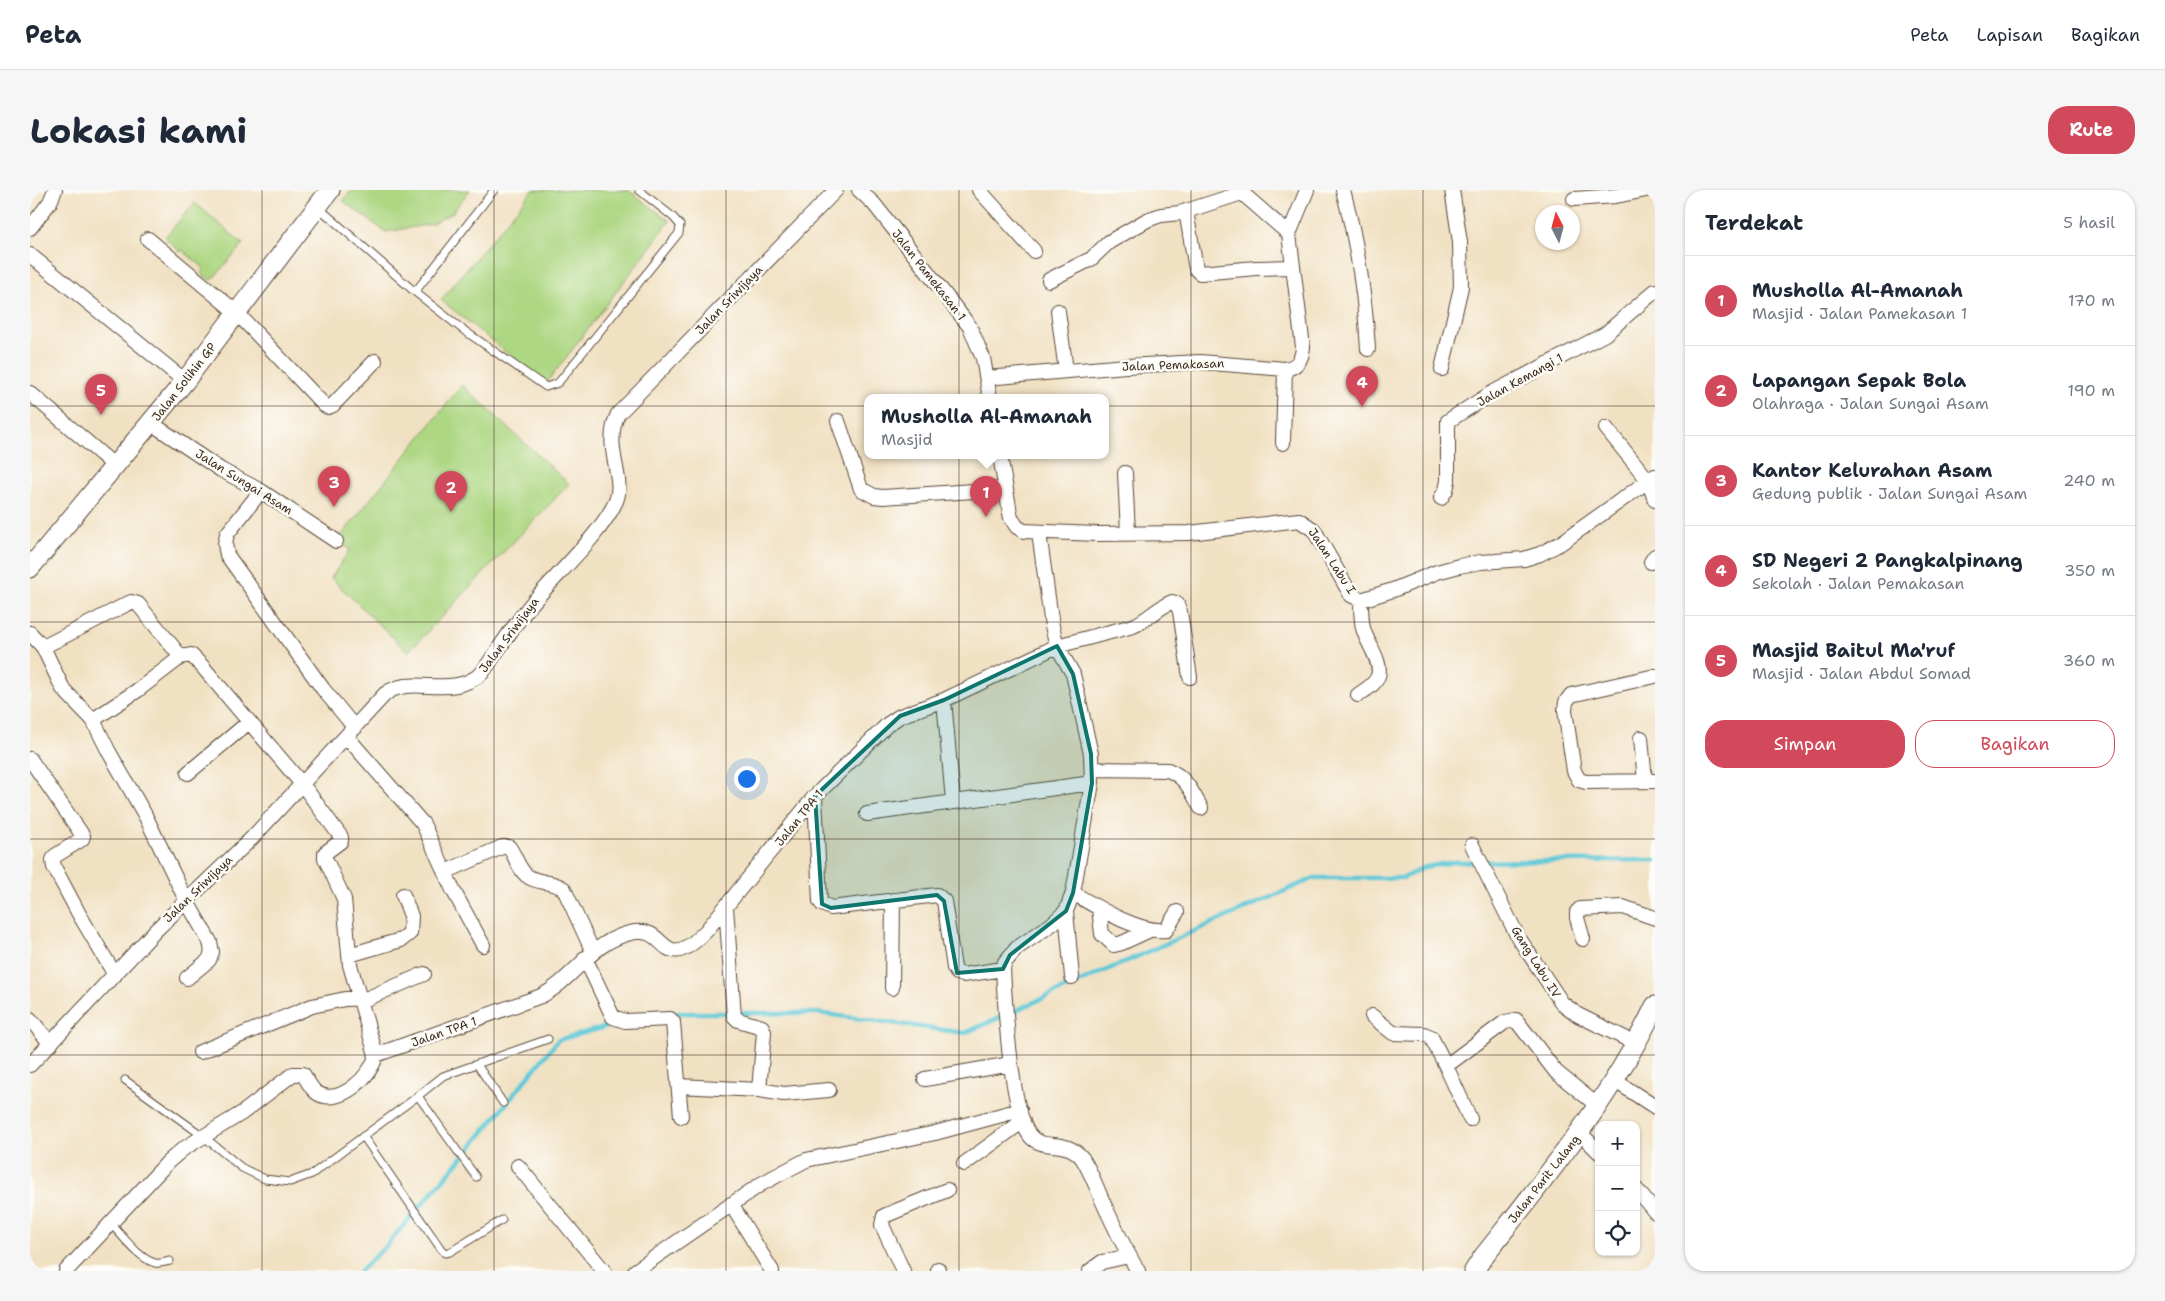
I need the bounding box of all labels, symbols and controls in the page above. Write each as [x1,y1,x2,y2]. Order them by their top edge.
text: Peta [25,19,81,51]
text: Peta [1910,23,1949,47]
text: Lapisan [1977,23,2043,47]
text: Bagikan [2071,23,2140,47]
button: Rute [2048,106,2135,154]
text: Lokasi kami [30,107,247,154]
north arrow [1535,205,1580,250]
text: Terdekat [1705,209,1803,237]
text: 5 hasil [2063,212,2115,233]
street label: Jalan Pamekasan 1 [888,226,970,324]
street label: Jalan Sriwijaya [692,262,766,338]
text: Musholla Al-Amanah [1752,278,1963,303]
text: 1 [1717,290,1725,311]
text: 170 m [2068,290,2115,311]
text: Masjid · Jalan Pamekasan 1 [1752,303,1968,324]
street label: Jalan Solihin GP [148,339,220,425]
street label: Jalan Kemangi 1 [1474,350,1566,410]
street label: Jalan Pemakasan [1122,355,1224,375]
pin: 4 [1346,366,1378,407]
text: Lapangan Sepak Bola [1752,368,1966,393]
pin: 5 [85,374,117,415]
text: 2 [1715,380,1727,401]
text: 190 m [2068,380,2115,401]
text: Olahraga · Jalan Sungai Asam [1752,393,1989,414]
popup [864,394,1109,459]
text: Musholla Al-Amanah [881,404,1092,429]
text: Masjid [881,429,933,450]
street label: Jalan Sungai Asam [192,446,296,518]
text: Kantor Kelurahan Asam [1752,458,1992,483]
pin: 3 [318,466,350,507]
text: 3 [1715,470,1727,491]
text: 240 m [2063,470,2115,491]
pin: 2 [435,471,467,512]
pin: 1 [970,476,1002,517]
text: Gedung publik · Jalan Sungai Asam [1752,483,2027,504]
street label: Jalan Labu I [1305,525,1359,597]
text: SD Negeri 2 Pangkalpinang [1752,548,2023,573]
text: 4 [1715,560,1727,581]
text: 350 m [2064,560,2115,581]
text: Sekolah · Jalan Pemakasan [1752,573,1964,594]
street label: Jalan Sriwijaya [475,594,543,676]
text: Masjid Baitul Ma'ruf [1752,638,1955,663]
text: 5 [1716,650,1726,671]
text: 360 m [2063,650,2115,671]
text: Masjid · Jalan Abdul Somad [1752,663,1971,684]
button: Simpan [1705,720,1905,768]
button: Bagikan [1915,720,2115,768]
your location [734,766,760,792]
street label: Jalan TPA 1 [771,786,827,850]
street label: Jalan Sriwijaya [160,852,236,926]
street label: Gang Labu IV [1508,923,1564,1001]
street label: Jalan TPA 1 [409,1013,479,1051]
map controls [1595,1121,1640,1256]
button: + [1595,1121,1640,1166]
street label: Jalan Parit Lalang [1504,1132,1584,1226]
button: − [1595,1166,1640,1211]
button: locate [1595,1211,1640,1256]

